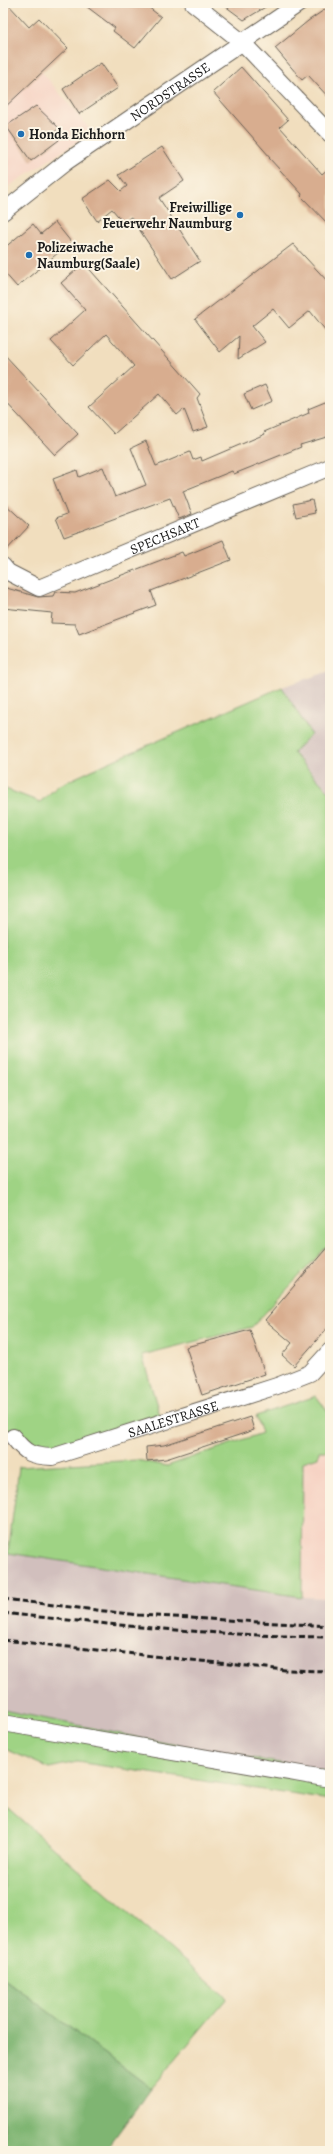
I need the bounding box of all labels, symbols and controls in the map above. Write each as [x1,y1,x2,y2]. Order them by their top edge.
street label: NORDSTRASSE [126,57,214,125]
place label: Honda Eichhorn [29,125,125,144]
marker: Honda Eichhorn [16,129,26,139]
place label: Freiwillige Feuerwehr Naumburg [103,198,233,233]
marker: Freiwillige Feuerwehr Naumburg [235,210,245,220]
place label: Polizeiwache Naumburg(Saale) [37,238,140,273]
marker: Polizeiwache Naumburg(Saale) [24,250,34,260]
street label: SPECHSART [127,513,203,559]
street label: SAALESTRASSE [125,1396,221,1442]

